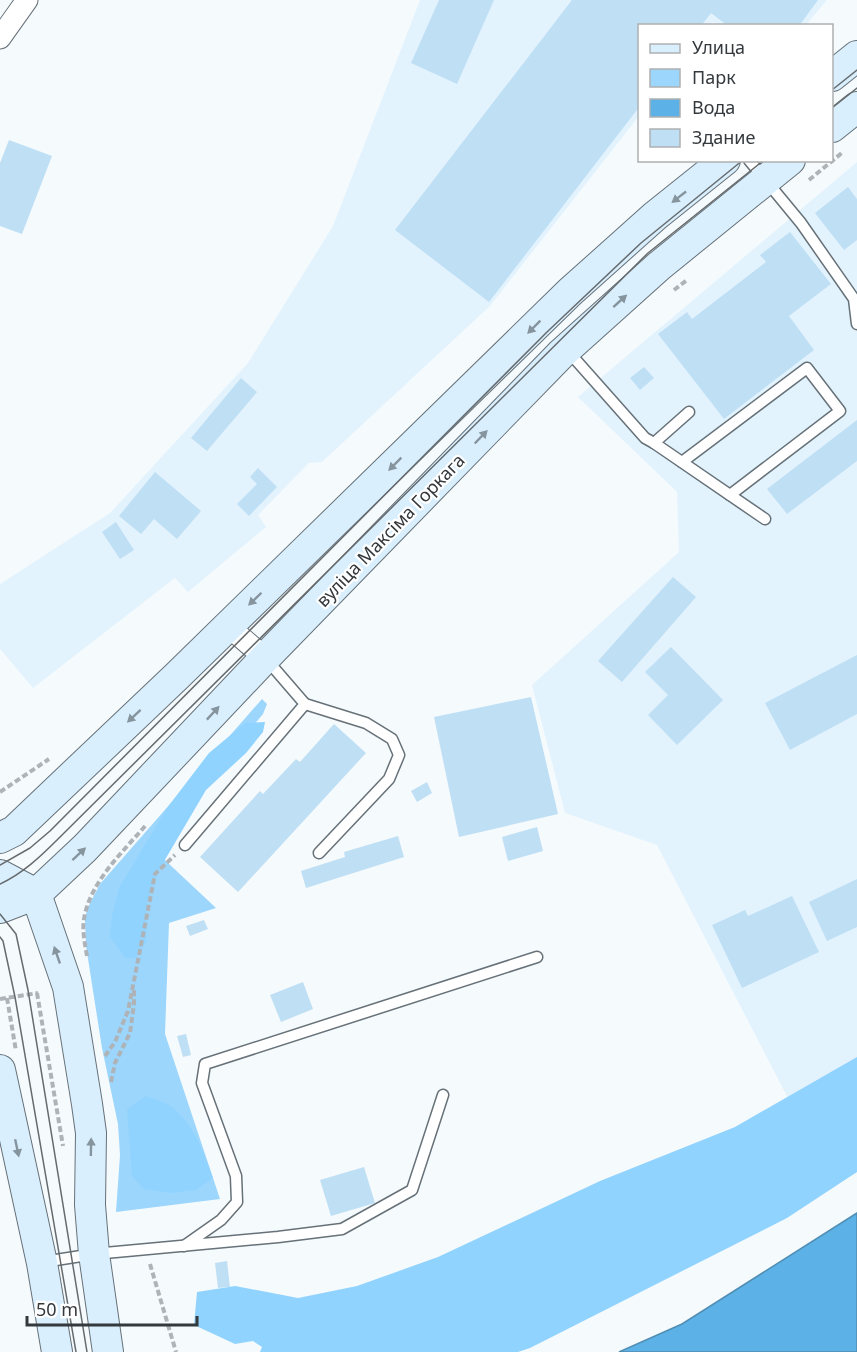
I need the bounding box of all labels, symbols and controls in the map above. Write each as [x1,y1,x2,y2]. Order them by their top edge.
legend [638,24,833,162]
text: Улица [692,35,745,59]
text: Парк [692,65,736,89]
text: Вода [692,95,735,119]
text: Здание [692,125,756,149]
one-way arrow [671,190,687,203]
one-way arrow [612,295,627,308]
one-way arrow [527,320,542,334]
one-way arrow [473,431,487,445]
street label: вуліца Максіма Горкага [311,448,469,612]
one-way arrow [388,457,403,471]
one-way arrow [248,592,262,606]
one-way arrow [206,705,220,720]
one-way arrow [128,709,142,723]
one-way arrow [71,847,86,861]
one-way arrow [51,946,61,964]
one-way arrow [86,1137,96,1156]
one-way arrow [12,1138,22,1157]
scale bar [27,1289,196,1327]
text: 50 m [36,1297,78,1321]

